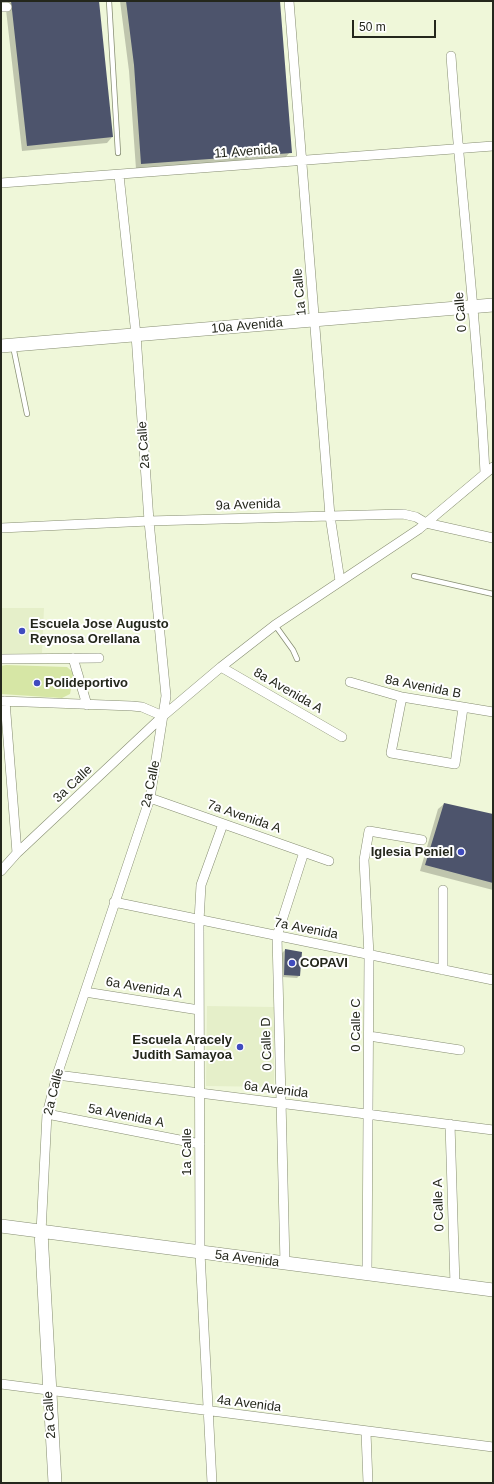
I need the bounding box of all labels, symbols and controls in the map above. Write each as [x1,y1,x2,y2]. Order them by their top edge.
scale bar [354,12,438,38]
text: 50 m [359,20,386,34]
street label: 11 Avenida [214,142,278,162]
street label: 1a Calle [290,268,310,316]
street label: 0 Calle [451,291,471,333]
street label: 10a Avenida [210,315,284,337]
street label: 2a Calle [135,421,153,469]
street label: 9a Avenida [215,496,281,514]
place label: Escuela Jose Augusto Reynosa Orellana [30,616,169,647]
marker: Escuela Jose Augusto Reynosa Orellana [17,626,27,636]
street label: 8a Avenida A [251,665,325,717]
street label: 8a Avenida B [384,672,462,702]
place label: Polideportivo [45,675,128,691]
marker: Polideportivo [32,678,42,688]
street label: 2a Calle [138,759,164,809]
street label: 3a Calle [50,762,96,806]
street label: 7a Avenida A [205,797,283,837]
place label: Iglesia Peniel [371,844,453,860]
marker: Iglesia Peniel [456,847,466,857]
street label: 7a Avenida [273,915,339,943]
place label: COPAVI [300,955,348,971]
marker: COPAVI [287,958,297,968]
street label: 6a Avenida A [105,974,183,1002]
street label: 0 Calle C [348,998,364,1052]
street label: 0 Calle D [258,1017,276,1071]
place label: Escuela Aracely Judith Samayoa [132,1032,232,1063]
marker: Escuela Aracely Judith Samayoa [235,1042,245,1052]
street label: 2a Calle [41,1067,67,1117]
street label: 6a Avenida [243,1078,309,1102]
street label: 5a Avenida A [87,1101,165,1131]
street label: 1a Calle [179,1128,195,1176]
street label: 0 Calle A [430,1178,448,1232]
street label: 5a Avenida [214,1247,280,1271]
street label: 2a Calle [41,1391,59,1439]
street label: 4a Avenida [216,1392,282,1416]

